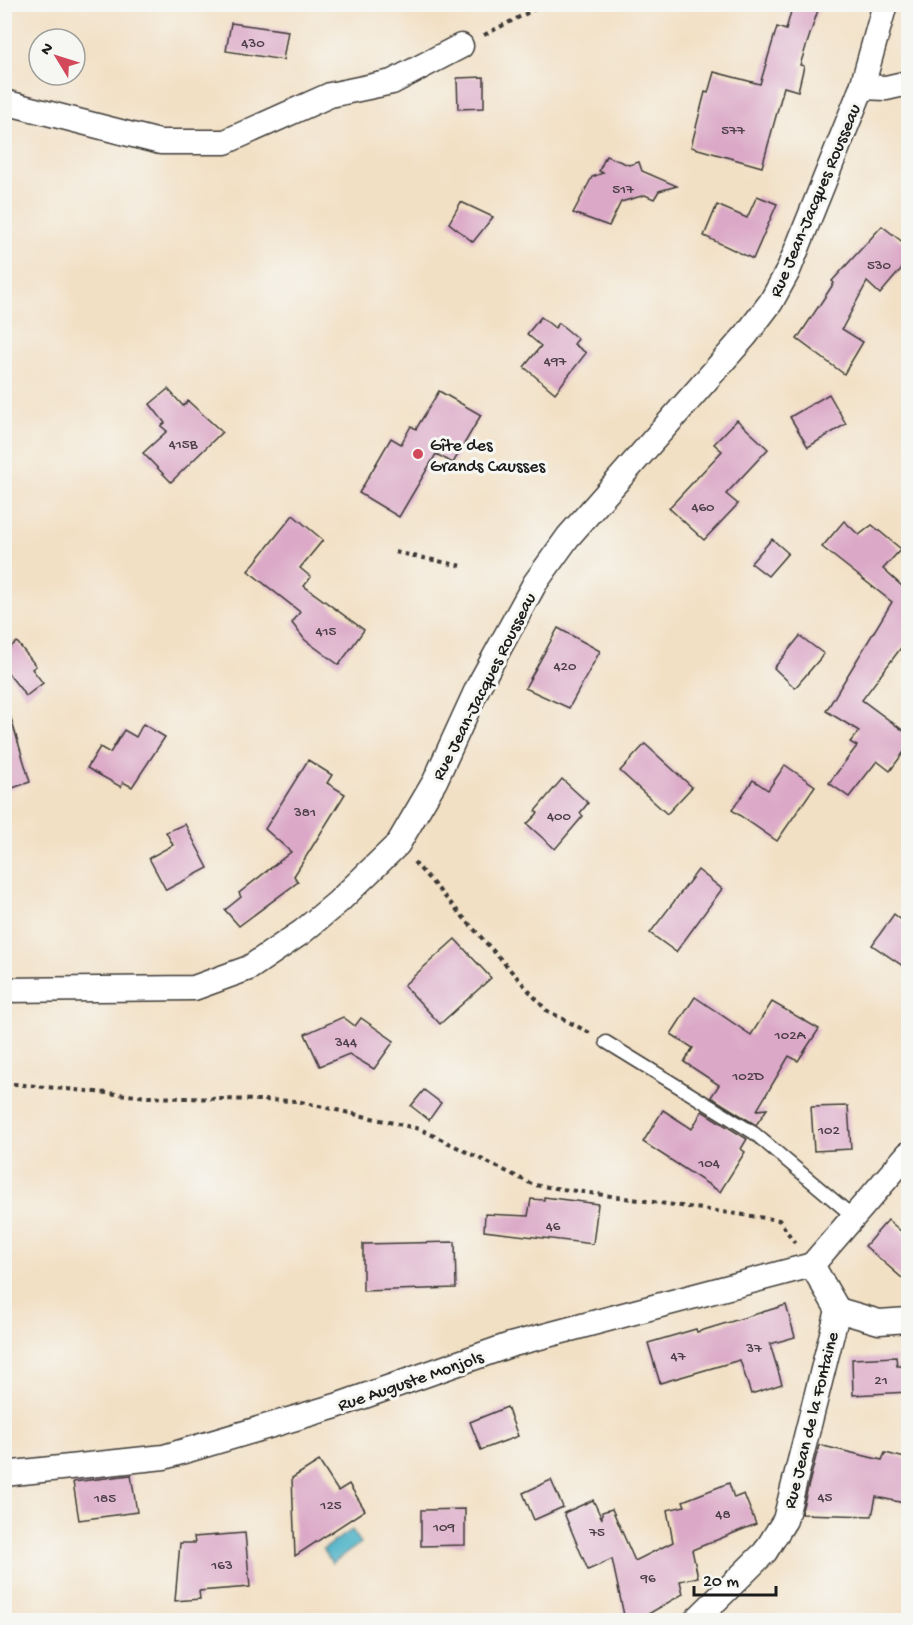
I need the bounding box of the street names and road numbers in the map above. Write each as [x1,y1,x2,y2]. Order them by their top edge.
street label: Rue Jean-Jacques Rousseau [766,101,867,301]
street label: Rue Jean-Jacques Rousseau [429,589,542,784]
street label: Rue Jean de la Fontaine [780,1329,845,1511]
street label: Rue Auguste Monjols [335,1347,488,1417]

